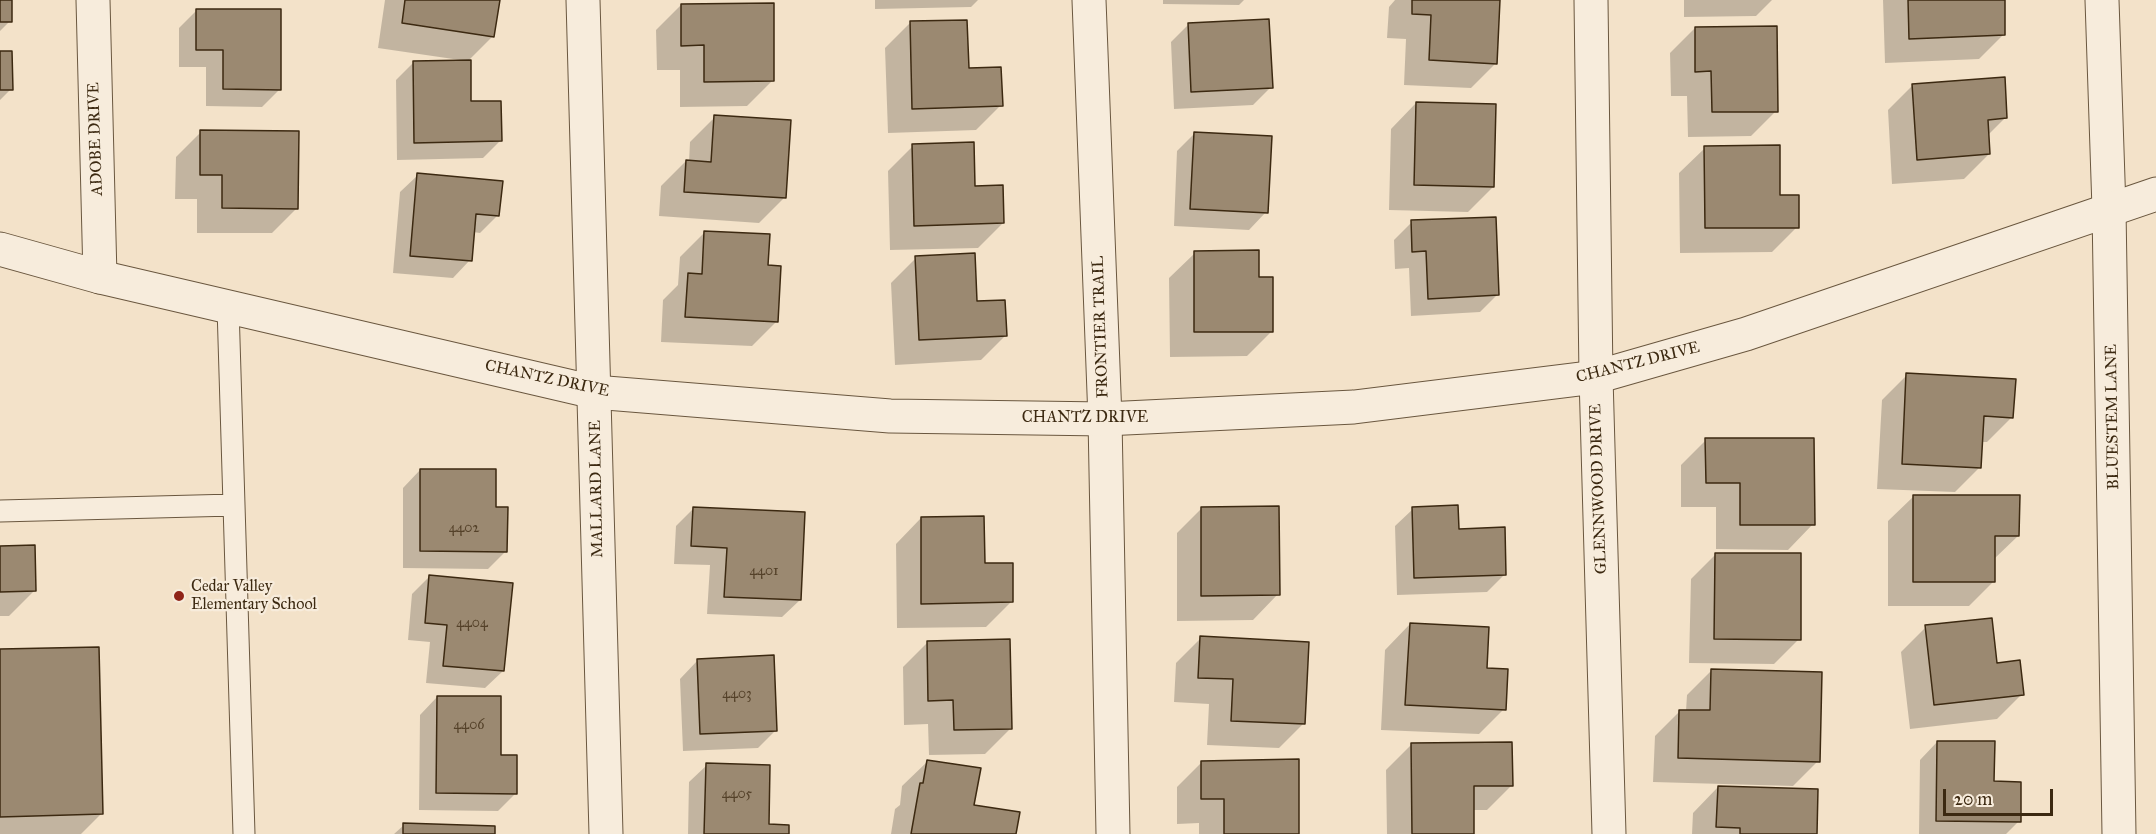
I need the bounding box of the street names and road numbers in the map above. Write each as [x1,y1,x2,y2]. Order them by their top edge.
street label: ADOBE DRIVE [84,82,108,196]
street label: FRONTIER TRAIL [1089,255,1113,399]
street label: CHANTZ DRIVE [1574,338,1702,388]
street label: BLUESTEM LANE [2102,344,2124,490]
street label: CHANTZ DRIVE [483,356,611,402]
street label: GLENNWOOD DRIVE [1586,403,1612,575]
street label: CHANTZ DRIVE [1022,408,1148,428]
street label: MALLARD LANE [586,420,608,558]

